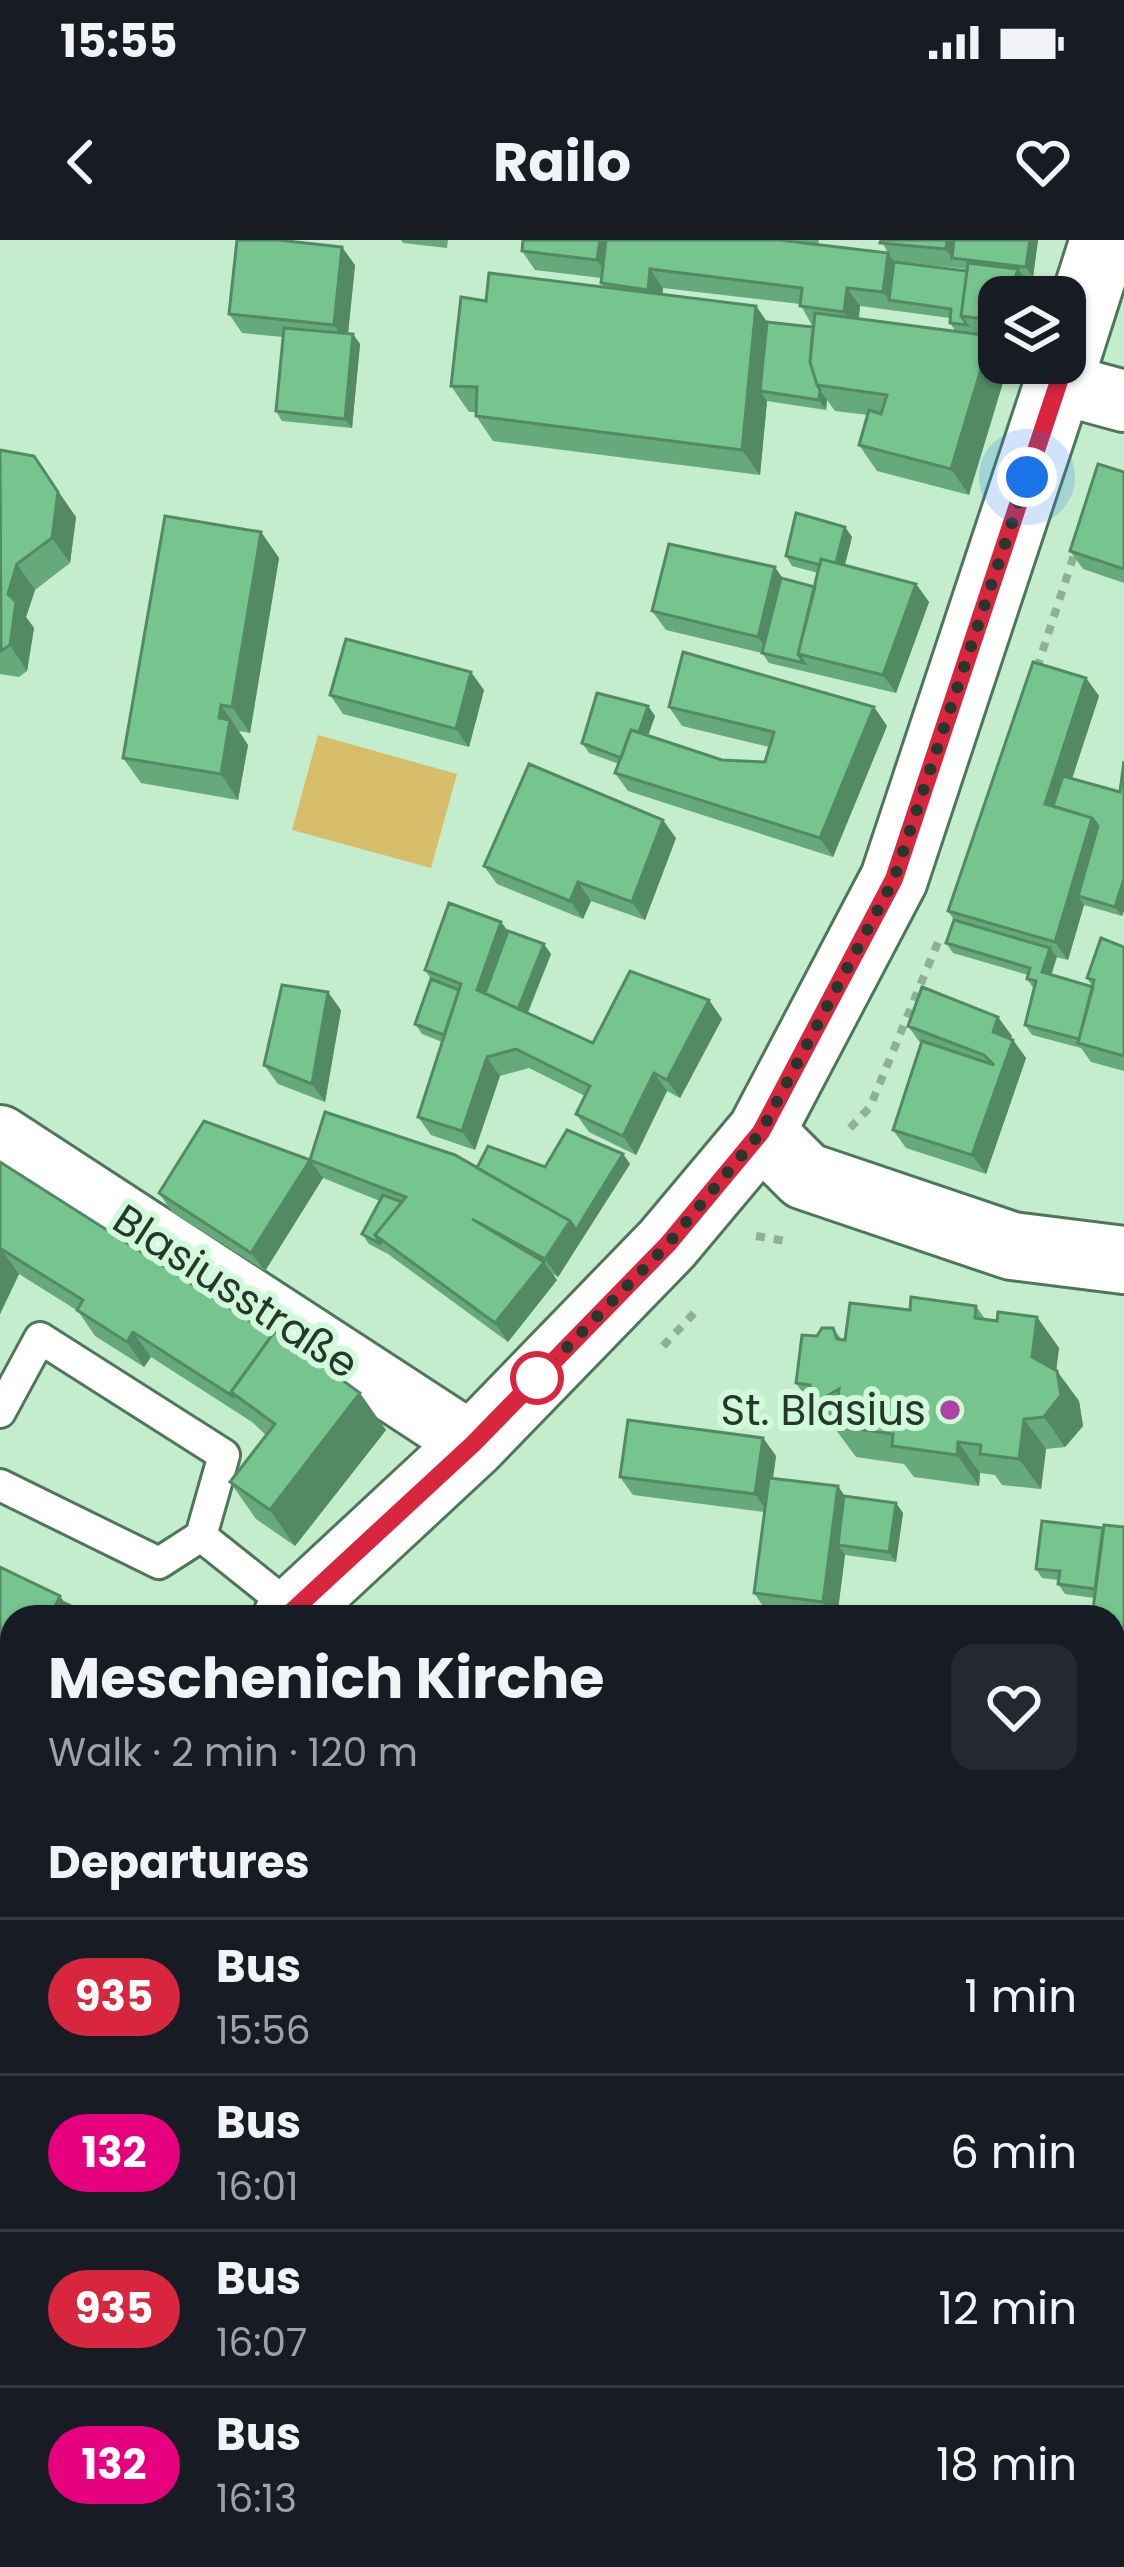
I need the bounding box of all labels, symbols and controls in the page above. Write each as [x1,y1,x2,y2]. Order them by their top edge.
text: 15:55 [60,10,177,73]
text: Railo [493,124,631,200]
icon: back [48,129,114,195]
icon: heart [1010,129,1076,195]
map controls [978,276,1086,384]
button: layers [978,276,1086,384]
your location [997,447,1057,507]
street label: Blasiusstraße [102,1190,370,1393]
unlabelled marker [512,1353,562,1403]
place label: St. Blasius [720,1381,926,1440]
marker: St. Blasius [937,1397,963,1423]
text: Meschenich Kirche [48,1638,604,1718]
button: heart [951,1644,1077,1770]
text: Walk · 2 min · 120 m [48,1725,418,1780]
text: Departures [48,1831,310,1894]
text: Bus [216,1935,301,1998]
text: 1 min [964,1965,1077,2028]
text: 935 [75,1967,153,2026]
text: 15:56 [216,2003,311,2058]
text: Bus [216,2091,301,2154]
text: 6 min [950,2121,1077,2184]
text: 132 [81,2123,147,2182]
text: 16:01 [216,2159,299,2214]
text: Bus [216,2247,301,2310]
text: 12 min [938,2277,1077,2340]
text: 935 [75,2279,153,2338]
text: 16:07 [216,2315,307,2370]
text: Bus [216,2403,301,2466]
text: 18 min [936,2433,1077,2496]
text: 132 [81,2435,147,2494]
text: 16:13 [216,2471,297,2526]

